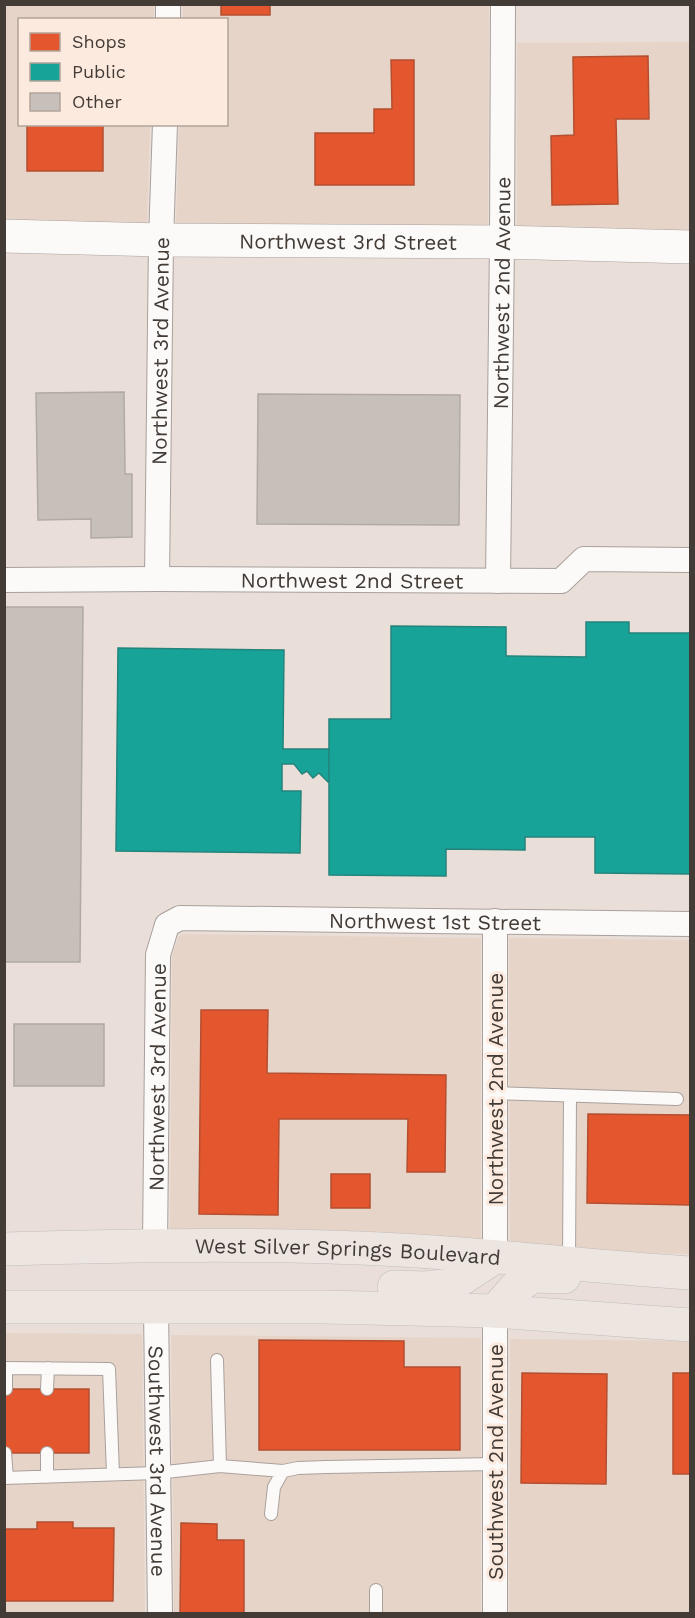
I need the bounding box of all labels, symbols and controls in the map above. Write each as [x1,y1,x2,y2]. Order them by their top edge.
legend [18,18,228,126]
text: Shops [72,31,126,52]
text: Public [72,61,126,82]
text: Other [72,91,122,112]
street label: Northwest 2nd Avenue [488,176,515,410]
street label: Northwest 3rd Street [239,228,457,254]
street label: Northwest 3rd Avenue [146,237,174,465]
street label: Northwest 2nd Street [241,567,464,593]
street label: Northwest 1st Street [329,907,541,935]
street label: Northwest 3rd Avenue [143,963,170,1191]
street label: Northwest 2nd Avenue [483,973,508,1205]
street label: West Silver Springs Boulevard [195,1233,502,1270]
street label: Southwest 2nd Avenue [483,1344,508,1580]
street label: Southwest 3rd Avenue [144,1345,172,1577]

